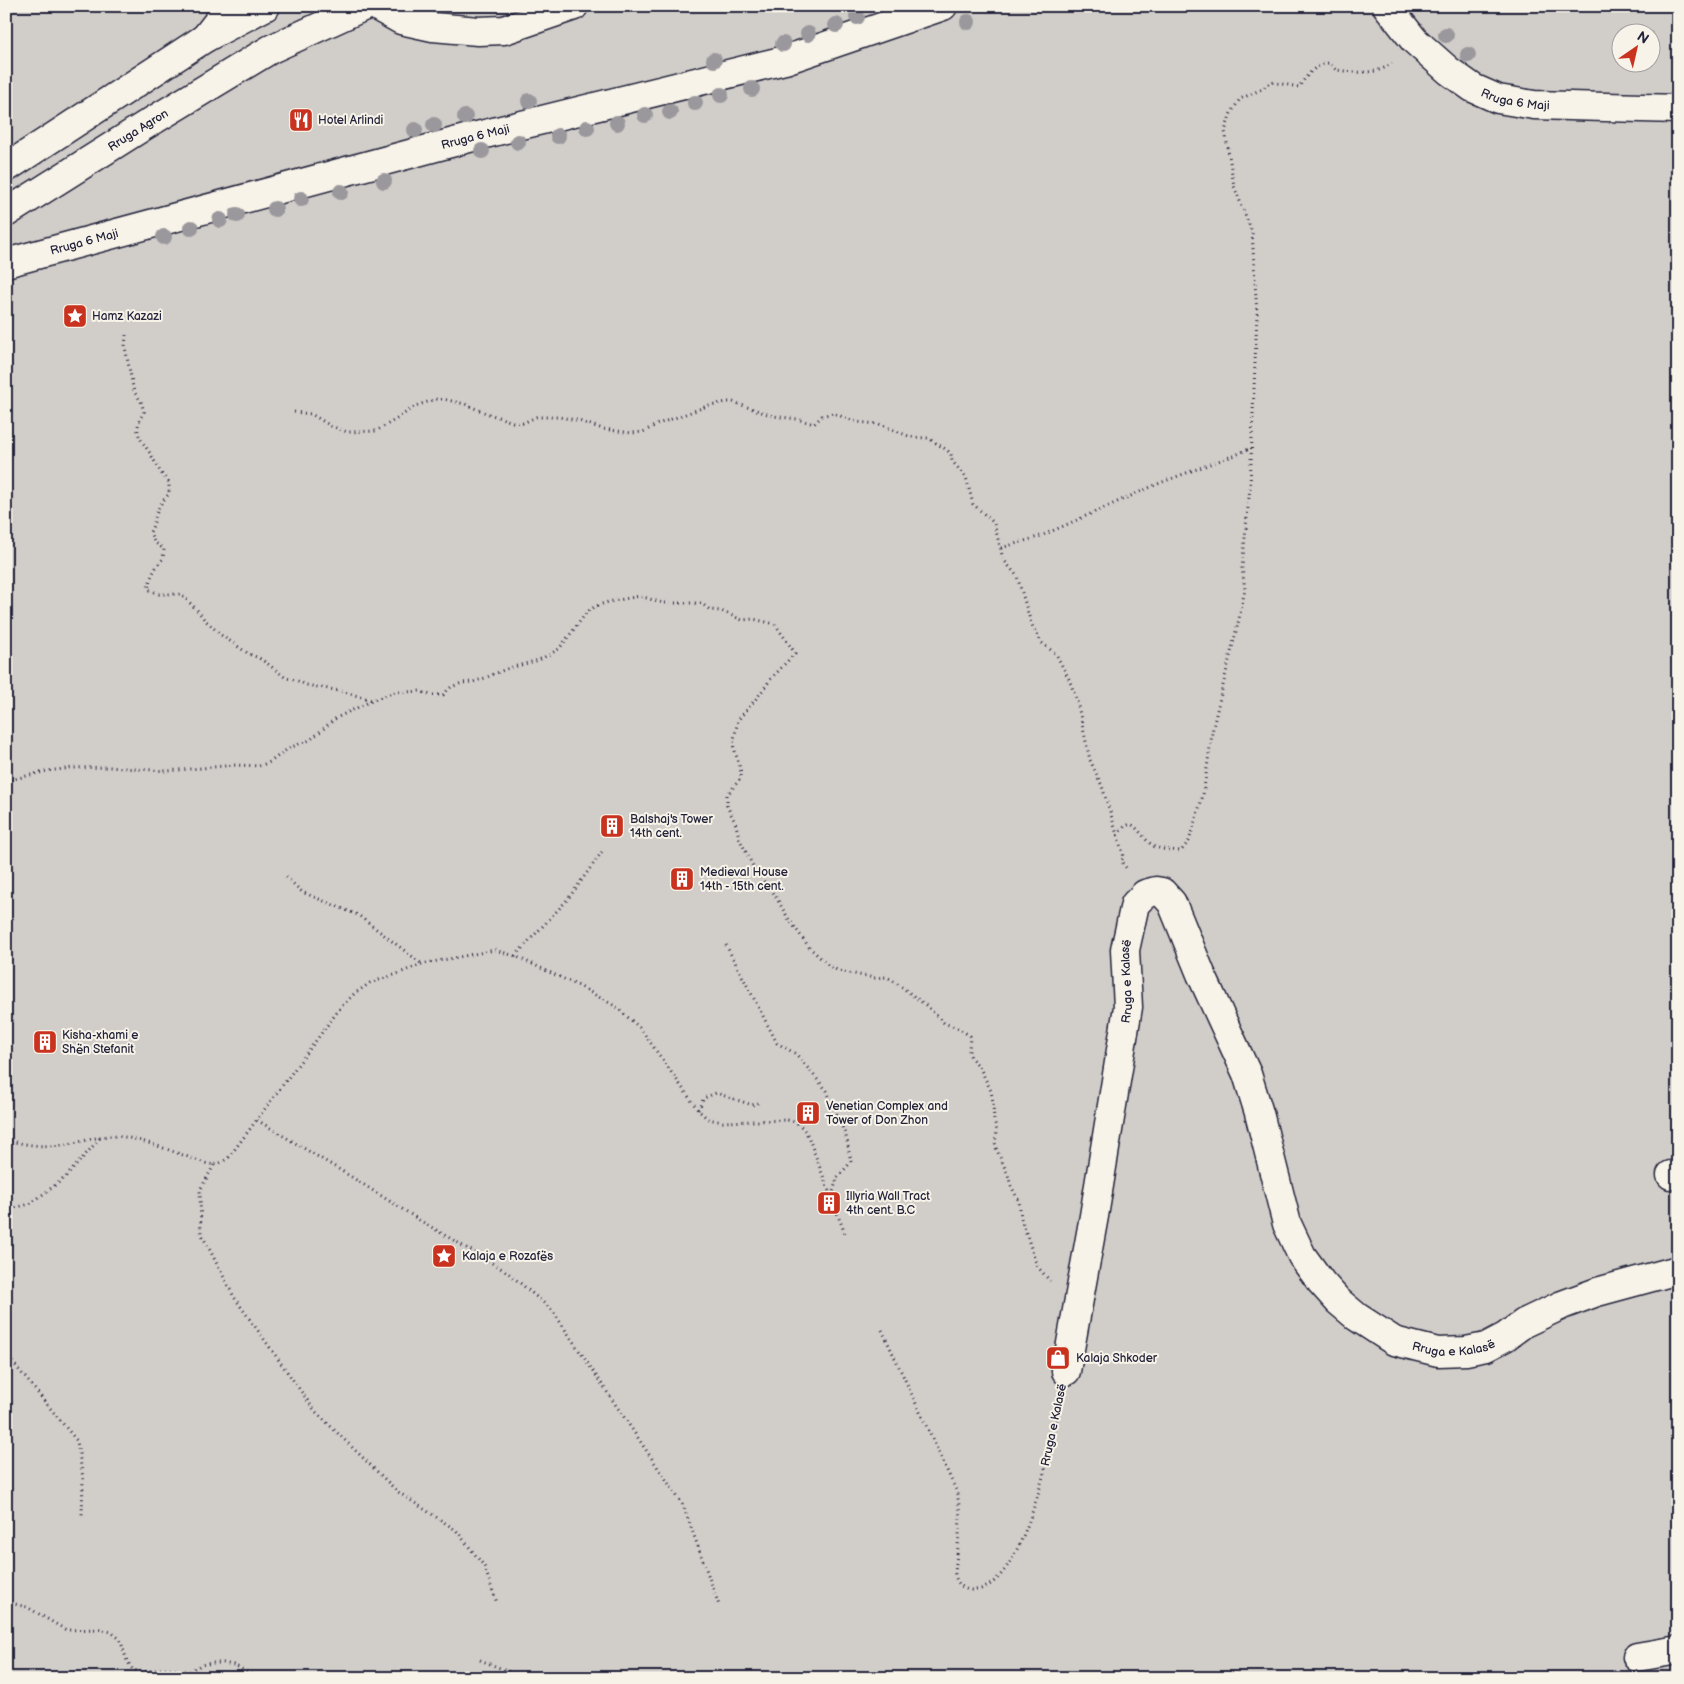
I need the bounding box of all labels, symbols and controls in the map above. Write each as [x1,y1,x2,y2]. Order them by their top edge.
north arrow [1612,22,1662,72]
text: N [1634,28,1652,48]
street label: Rruga 6 Maji [1479,85,1550,113]
street label: Rruga Agron [105,105,171,154]
restaurant icon: Hotel Arlindi [288,107,314,133]
place label: Hotel Arlindi [318,113,384,128]
street label: Rruga 6 Maji [439,121,511,153]
street label: Rruga 6 Maji [48,225,120,258]
place icon: Hamz Kazazi [62,303,88,329]
place label: Hamz Kazazi [92,309,162,324]
place label: Balshaj's Tower 14th cent. [630,812,713,841]
building icon: Balshaj's Tower 14th cent. [599,813,625,839]
place label: Medieval House 14th - 15th cent. [700,865,788,894]
building icon: Medieval House 14th - 15th cent. [669,866,695,892]
street label: Rruga e Kalasë [1117,938,1136,1024]
place label: Kisha-xhami e Shën Stefanit [62,1028,138,1057]
building icon: Kisha-xhami e Shën Stefanit [32,1029,58,1055]
place label: Venetian Complex and Tower of Don Zhon [826,1099,948,1128]
building icon: Venetian Complex and Tower of Don Zhon [795,1100,821,1126]
place label: Illyria Wall Tract 4th cent. B.C [846,1189,930,1218]
building icon: Illyria Wall Tract 4th cent. B.C [816,1190,842,1216]
place icon: Kalaja e Rozafës [431,1243,457,1269]
place label: Kalaja e Rozafës [462,1249,553,1264]
street label: Rruga e Kalasë [1411,1336,1498,1359]
shop icon: Kalaja Shkoder [1045,1345,1071,1371]
place label: Kalaja Shkoder [1076,1351,1158,1366]
street label: Rruga e Kalasë [1038,1382,1070,1468]

